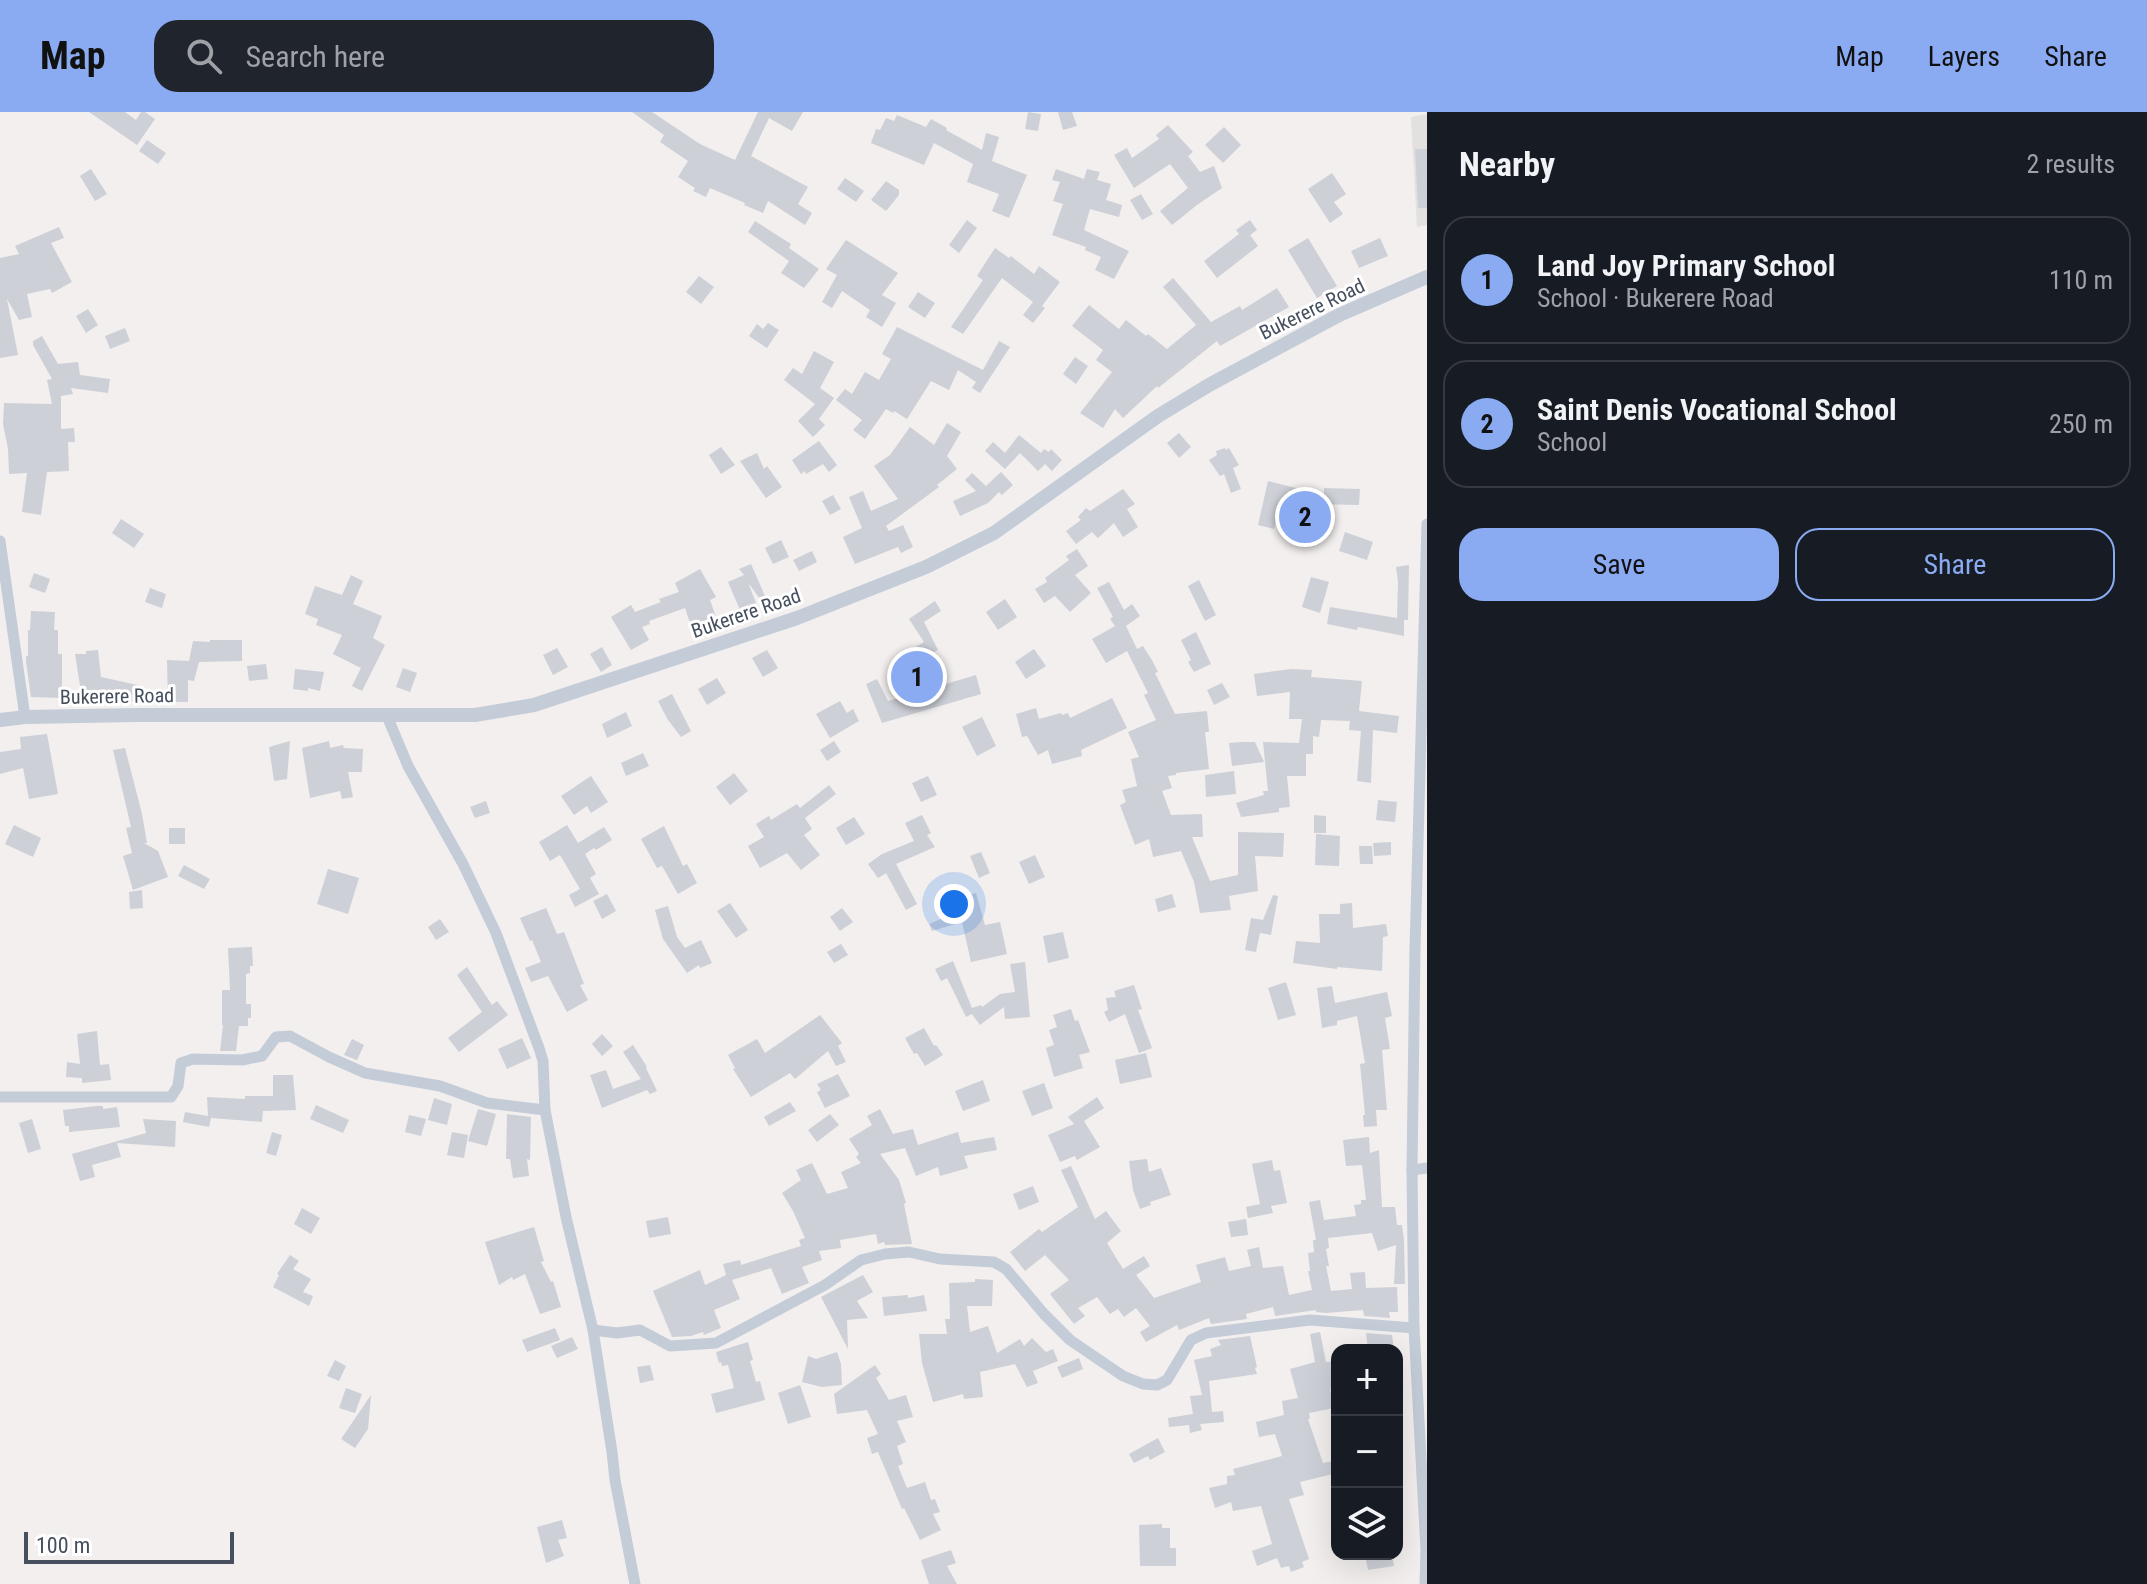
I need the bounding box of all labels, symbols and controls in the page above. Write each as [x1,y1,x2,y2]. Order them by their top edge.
search box [154,20,714,92]
text: Map [40,34,106,78]
icon: search [182,34,226,78]
text: Search here [246,39,385,74]
text: Map [1835,40,1884,73]
text: Layers [1928,40,2000,73]
text: Share [2044,40,2107,73]
text: Nearby [1459,144,1555,184]
text: 2 results [2026,149,2115,179]
text: Land Joy Primary School [1537,248,1835,283]
text: 1 [1480,265,1494,295]
text: 110 m [2049,265,2113,295]
street label: Bukerere Road [1255,273,1369,345]
text: School · Bukerere Road [1537,283,1774,313]
text: Saint Denis Vocational School [1537,392,1897,427]
text: 2 [1480,409,1494,439]
text: 250 m [2049,409,2113,439]
text: School [1537,427,1607,457]
pin: 2 [1279,487,1331,547]
button: Save [1459,528,1779,601]
button: Share [1795,528,2115,601]
street label: Bukerere Road [688,583,804,643]
pin: 1 [891,647,943,707]
street label: Bukerere Road [60,683,174,709]
your location [934,884,974,924]
map controls [1331,1344,1403,1560]
button: + [1331,1344,1403,1416]
button: − [1331,1416,1403,1488]
button: layers [1331,1488,1403,1560]
scale bar [24,1528,234,1564]
text: 100 m [36,1533,90,1558]

